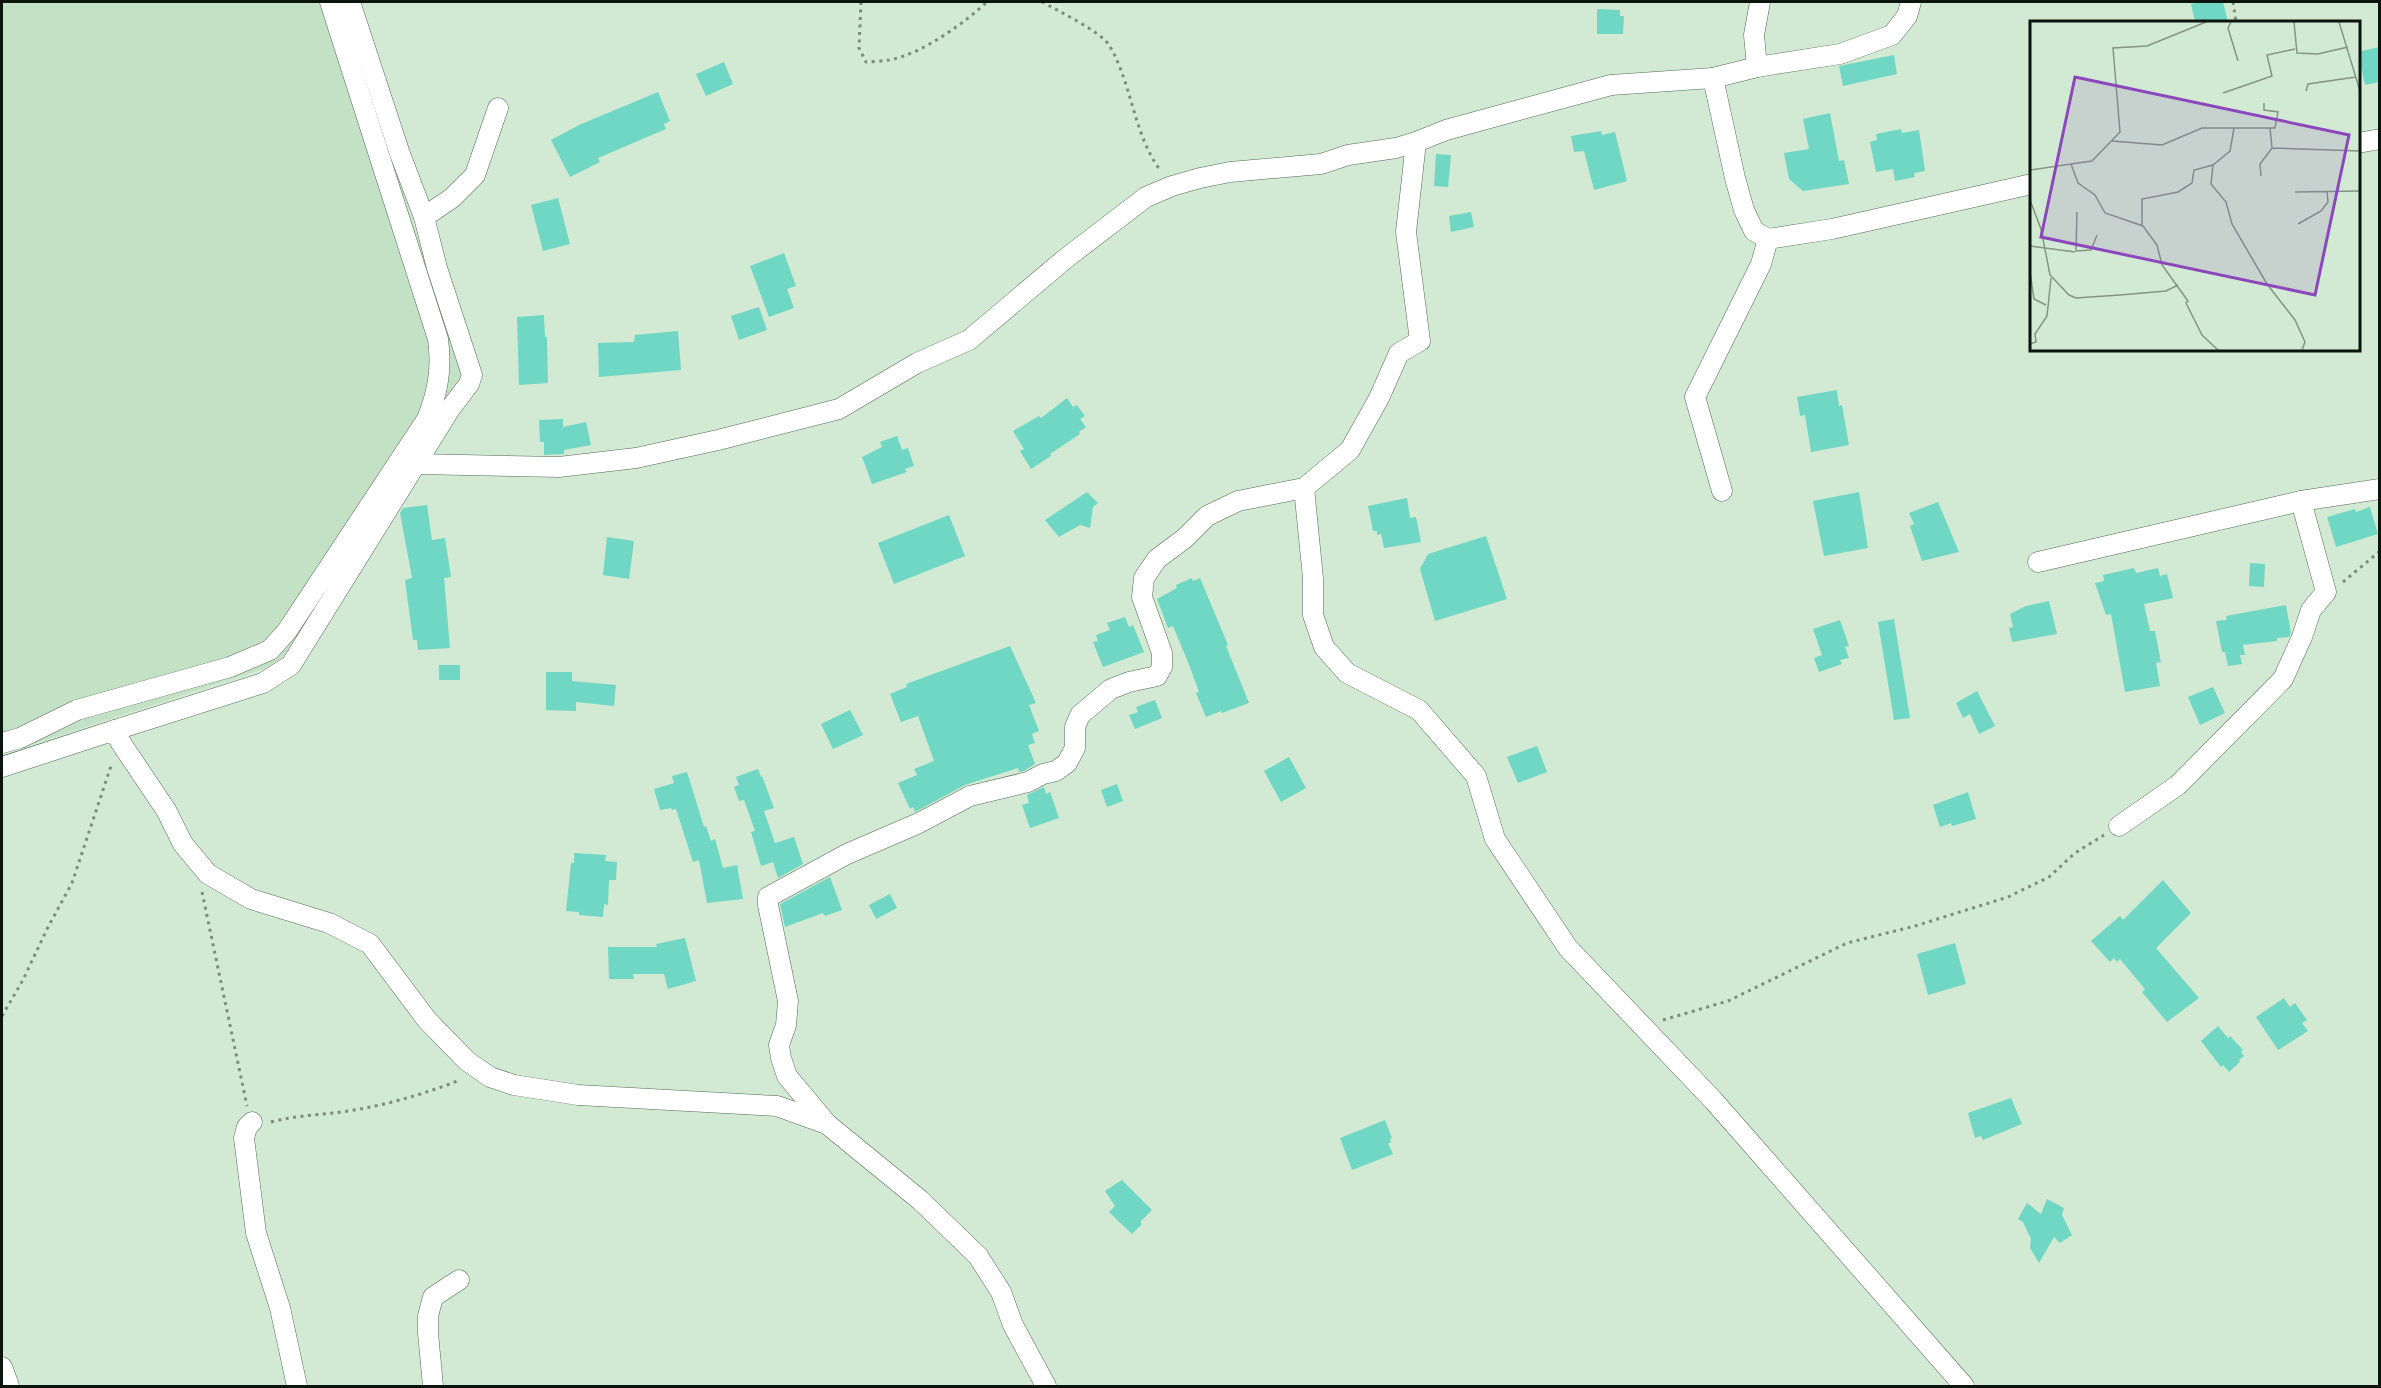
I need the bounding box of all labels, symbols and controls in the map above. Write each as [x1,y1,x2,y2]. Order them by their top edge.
inset map [2030,21,2360,351]

